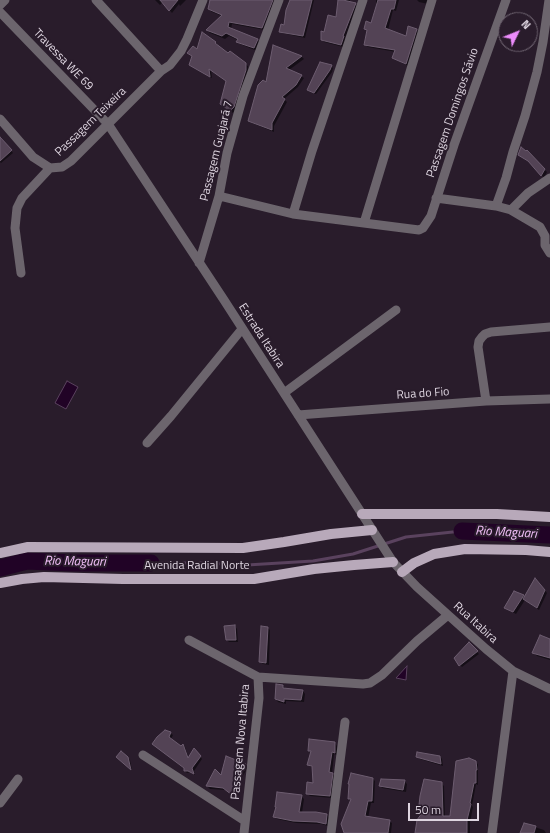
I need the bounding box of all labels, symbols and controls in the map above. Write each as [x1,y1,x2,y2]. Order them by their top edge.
north arrow [498,12,538,52]
text: N [518,16,534,33]
street label: Travessa WE 69 [30,26,96,94]
street label: Passagem Domingos Sávio [424,46,482,180]
street label: Passagem Teixeira [52,84,130,160]
street label: Passagem Guajará 7 [198,99,236,203]
street label: Estrada Itabira [235,301,287,371]
street label: Rua do Fio [396,385,450,403]
water label: Rio Maguari [475,524,537,542]
water label: Rio Maguari [44,554,106,570]
street label: Avenida Radial Norte [144,559,250,573]
street label: Rua Itabira [450,599,500,647]
street label: Passagem Nova Itabira [229,684,253,800]
scale bar [410,795,481,821]
text: 50 m [415,800,441,819]

